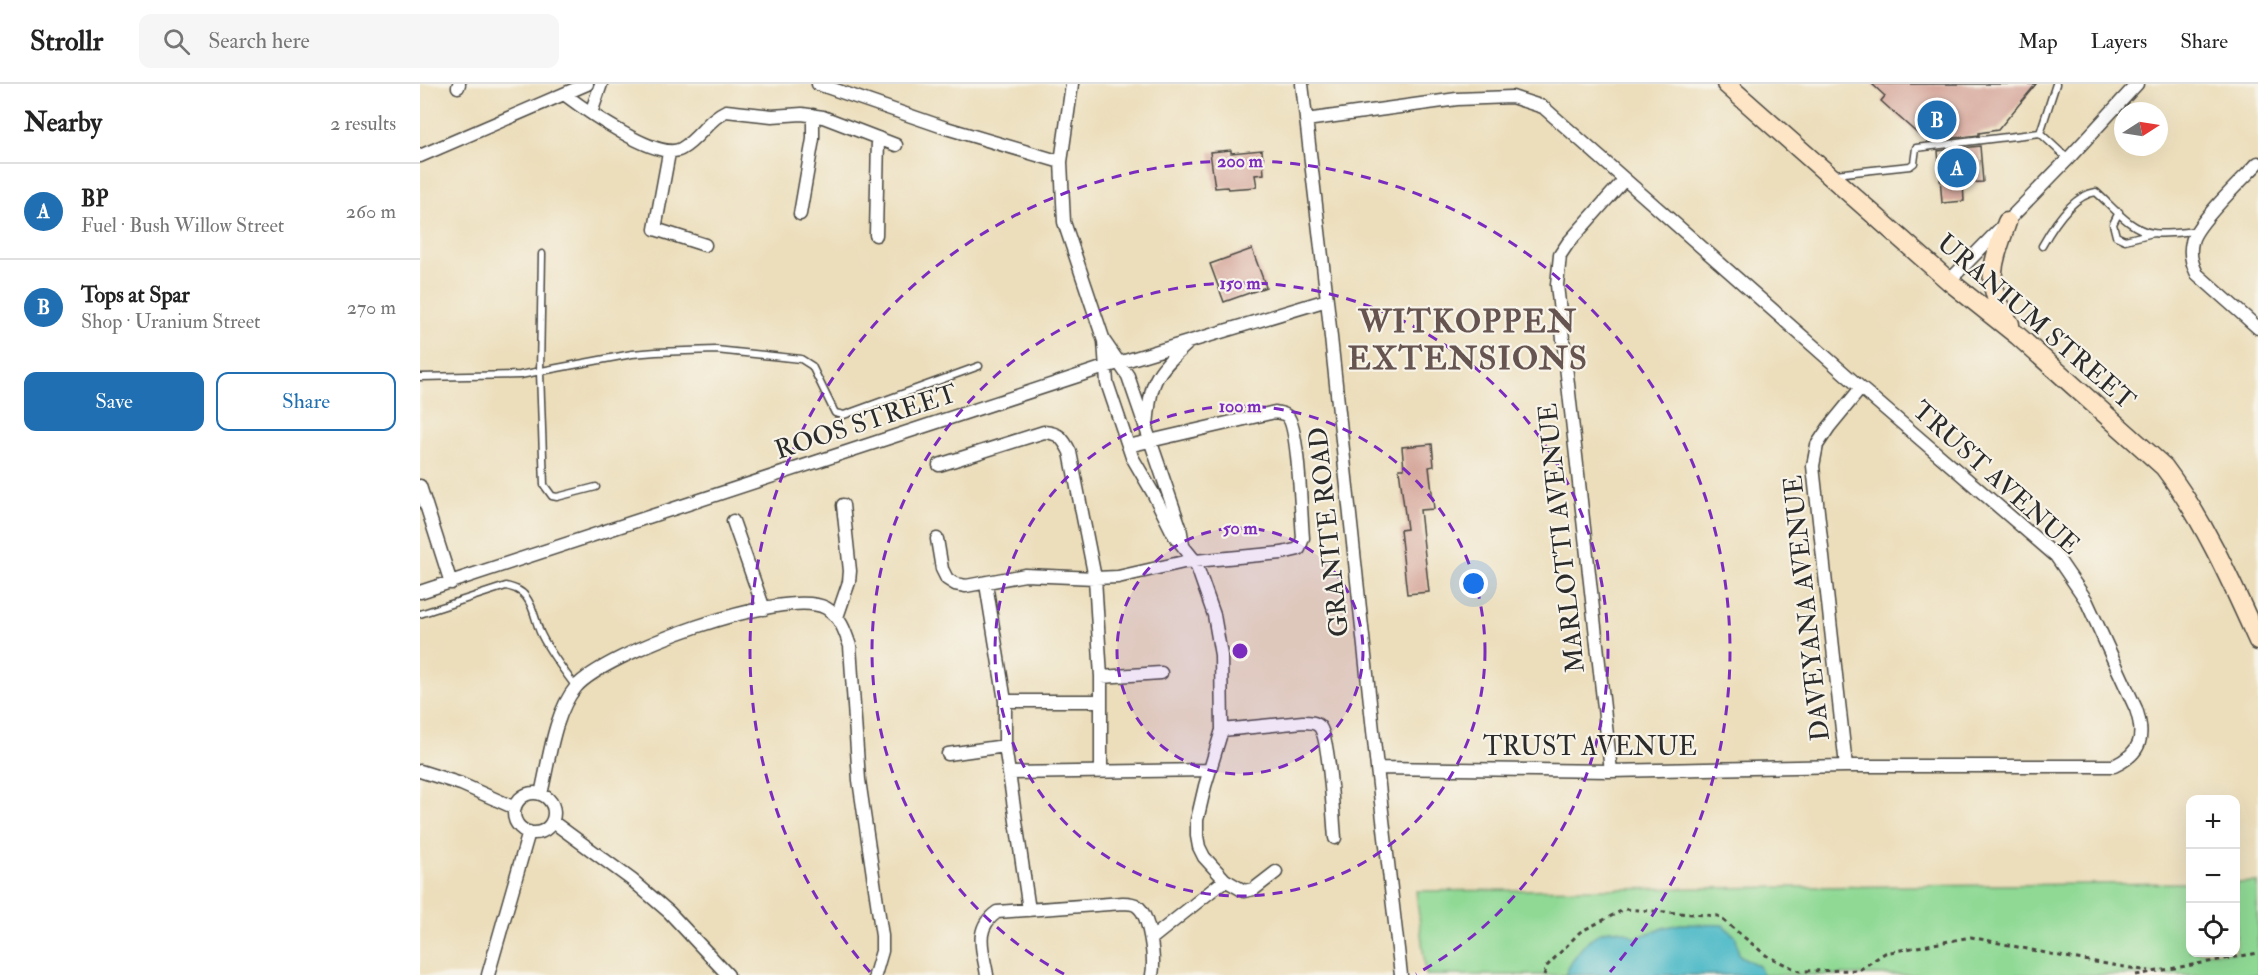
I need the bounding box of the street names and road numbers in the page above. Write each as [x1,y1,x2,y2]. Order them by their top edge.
street label: URANIUM STREET [1930,227,2142,417]
street label: ROOS STREET [771,378,961,466]
street label: TRUST AVENUE [1906,394,2086,562]
street label: MARLOTTI AVENUE [1532,402,1592,674]
street label: GRANITE ROAD [1302,425,1356,639]
street label: DAVEYANA AVENUE [1777,474,1837,742]
street label: TRUST AVENUE [1483,731,1697,763]

